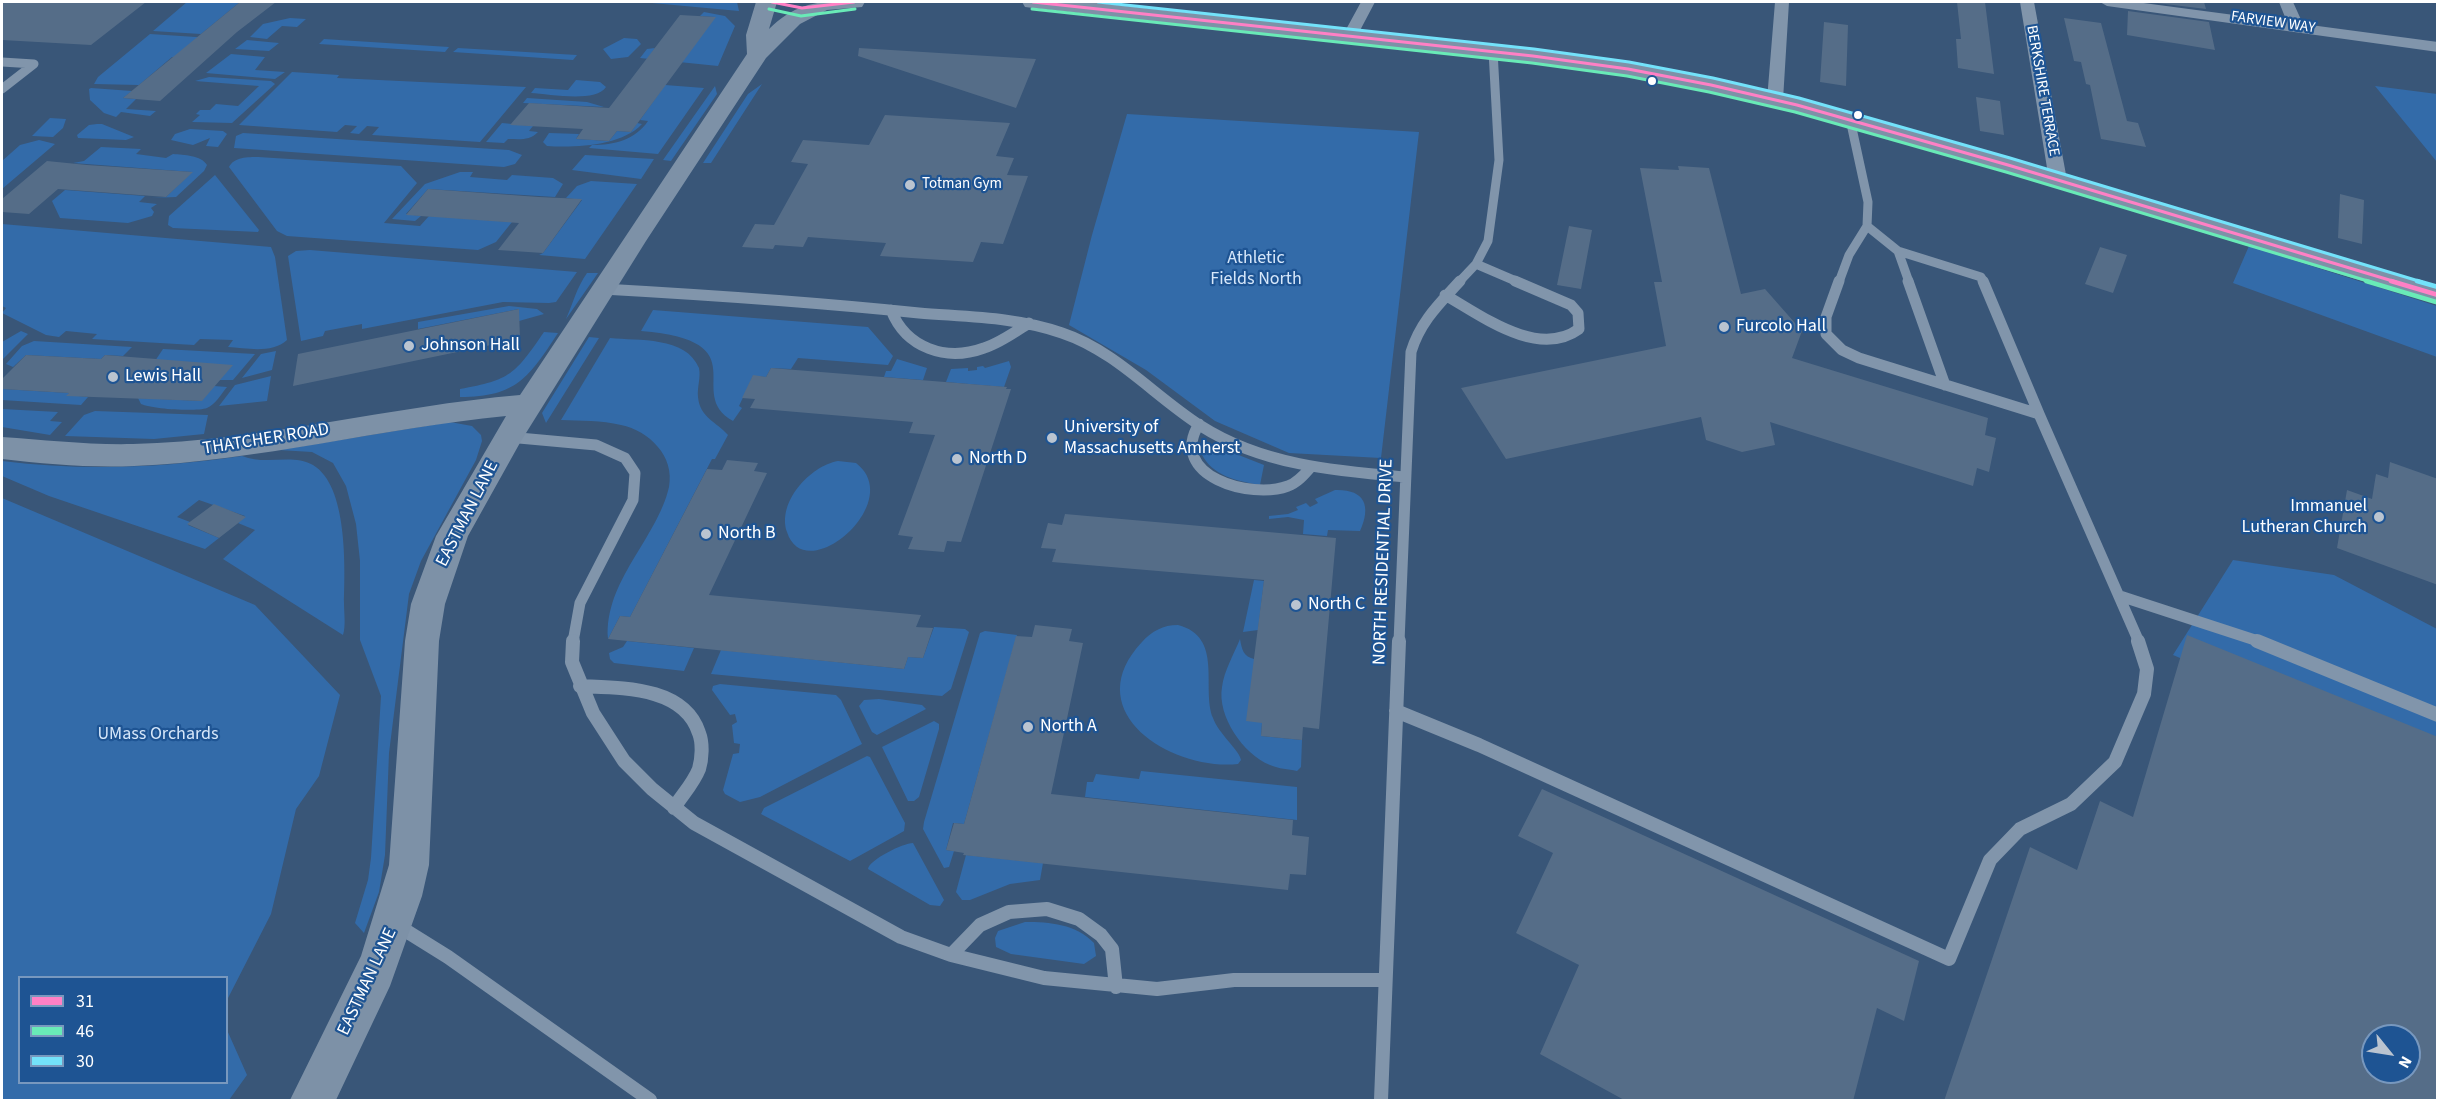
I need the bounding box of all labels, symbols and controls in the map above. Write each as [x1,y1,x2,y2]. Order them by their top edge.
street label: FARVIEW WAY [2230,8,2316,38]
street label: BERKSHIRE TERRACE [2022,24,2062,158]
unlabelled marker [1646,75,1658,87]
unlabelled marker [1852,109,1864,121]
place label: Totman Gym [922,176,1002,194]
marker: Totman Gym [903,178,917,192]
park label: Athletic Fields North [1210,248,1302,290]
place label: Furcolo Hall [1736,316,1826,338]
marker: Furcolo Hall [1717,320,1731,334]
place label: Johnson Hall [421,335,520,357]
marker: Johnson Hall [402,339,416,353]
place label: Lewis Hall [125,366,201,388]
marker: Lewis Hall [106,370,120,384]
place label: University of Massachusetts Amherst [1064,417,1240,460]
street label: THATCHER ROAD [201,419,331,461]
marker: University of Massachusetts Amherst [1045,431,1059,445]
place label: North D [969,448,1027,470]
marker: North D [950,452,964,466]
street label: EASTMAN LANE [432,457,504,571]
street label: NORTH RESIDENTIAL DRIVE [1370,459,1398,665]
place label: Immanuel Lutheran Church [2242,496,2367,538]
marker: Immanuel Lutheran Church [2372,510,2386,524]
place label: North B [718,523,776,545]
marker: North B [699,527,713,541]
place label: North C [1308,594,1365,616]
marker: North C [1289,598,1303,612]
place label: North A [1040,716,1097,738]
marker: North A [1021,720,1035,734]
park label: UMass Orchards [97,724,219,746]
street label: EASTMAN LANE [334,925,402,1039]
legend [18,976,228,1084]
text: 31 [76,989,94,1014]
text: 46 [76,1019,94,1044]
north arrow [2361,1024,2421,1084]
text: 30 [76,1049,94,1074]
text: N [2393,1052,2417,1072]

